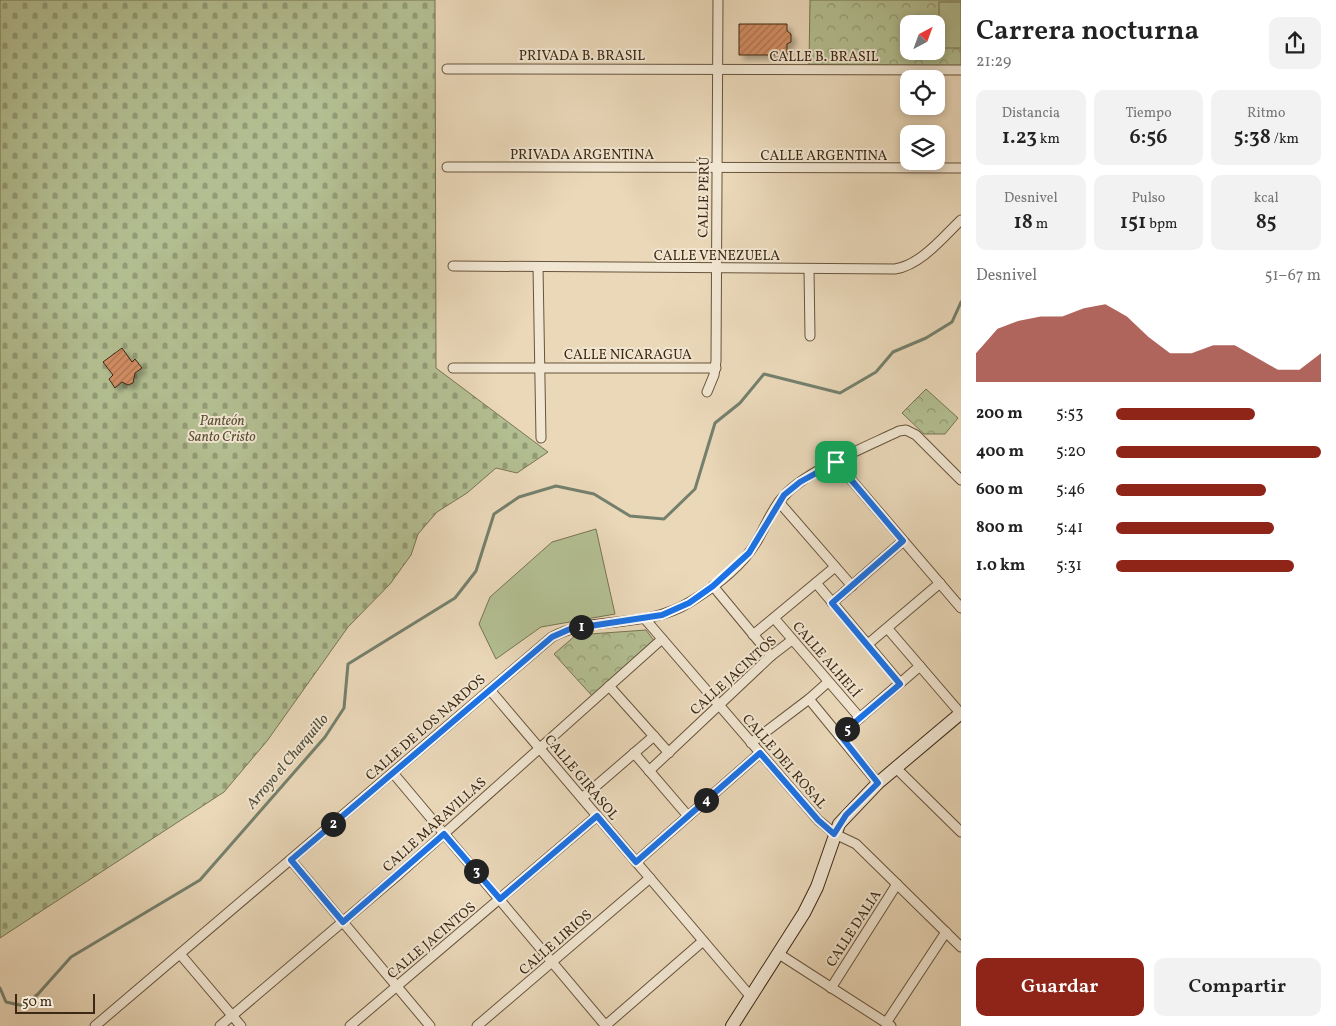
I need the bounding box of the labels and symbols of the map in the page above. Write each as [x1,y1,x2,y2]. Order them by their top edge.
north arrow [900,15,945,60]
street label: PRIVADA B. BRASIL [519,47,645,66]
street label: CALLE B. BRASIL [769,48,879,67]
street label: PRIVADA ARGENTINA [510,146,654,165]
street label: CALLE ARGENTINA [761,147,888,166]
street label: CALLE PERÚ [693,156,715,238]
street label: CALLE VENEZUELA [654,247,780,266]
street label: CALLE NICARAGUA [564,346,692,365]
park label: Panteón Santo Cristo [188,412,256,447]
pin [815,441,857,483]
pin: 1 [568,614,594,640]
street label: CALLE ALHELÍ [788,618,864,702]
street label: CALLE JACINTOS [687,632,781,720]
street label: CALLE DE LOS NARDOS [362,671,490,786]
water label: Arroyo el Charquillo [241,710,334,815]
street label: CALLE DEL ROSAL [737,710,831,814]
pin: 5 [834,716,860,742]
street label: CALLE GIRASOL [539,731,622,825]
street label: CALLE MARAVILLAS [379,773,491,877]
pin: 4 [694,788,718,812]
pin: 2 [320,812,346,836]
pin: 3 [464,858,488,884]
street label: CALLE DALIA [822,887,886,971]
street label: CALLE JACINTOS [384,898,480,984]
street label: CALLE LIRIOS [515,906,597,980]
scale bar [15,991,95,1014]

